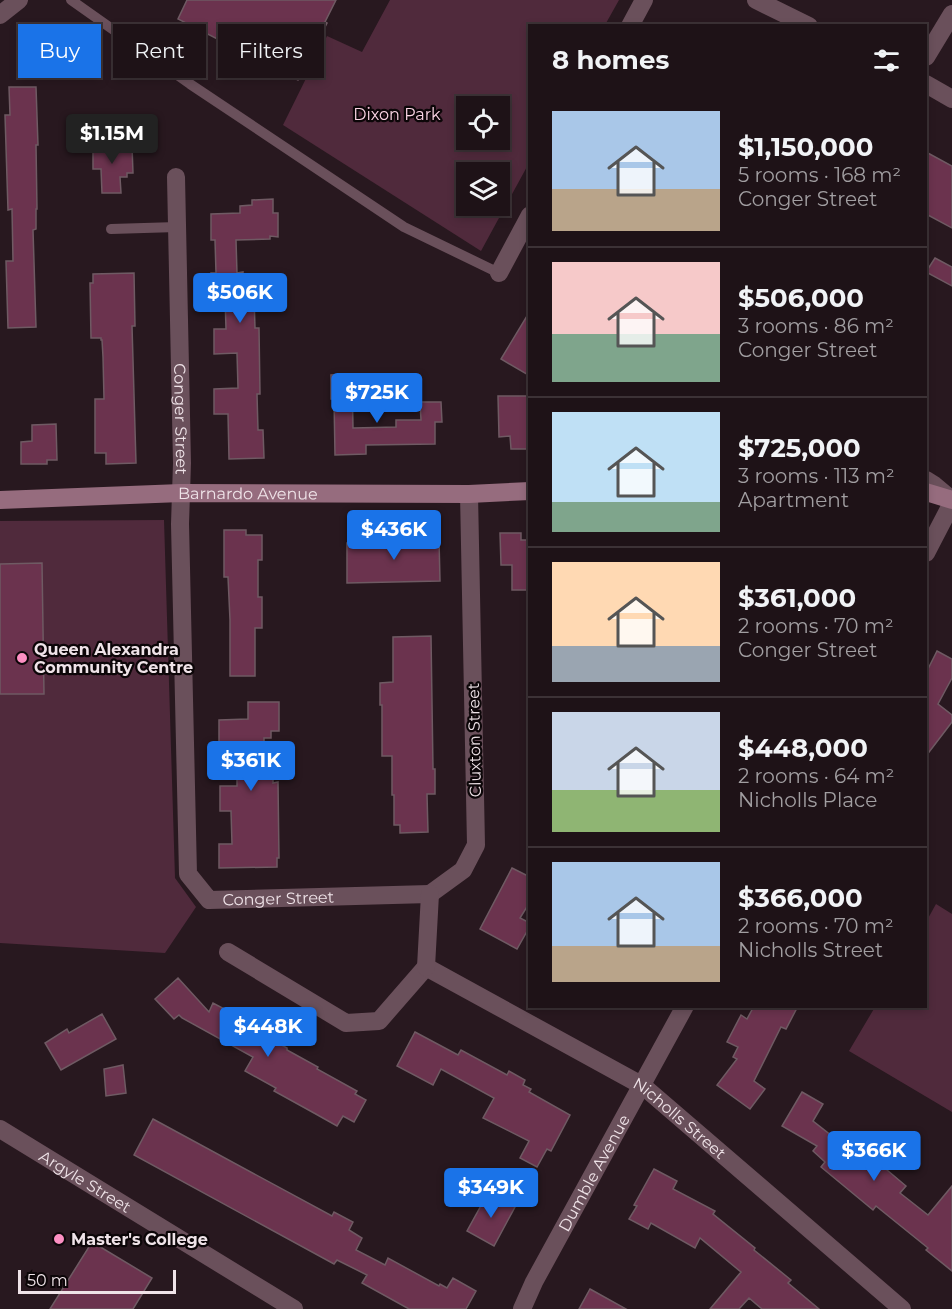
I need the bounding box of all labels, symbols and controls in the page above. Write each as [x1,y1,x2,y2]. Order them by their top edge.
chip: Buy [18,24,101,78]
chip: Rent [113,24,206,78]
chip: Filters [218,24,324,78]
text: 8 homes [552,44,669,76]
icon: filters [870,44,903,77]
map controls [456,96,510,216]
button: locate [456,96,510,150]
park label: Dixon Park [353,105,441,124]
pin: $1.15M [63,114,161,165]
text: $1.15M [80,121,144,145]
text: $1,150,000 [738,131,873,163]
icon: home [600,135,672,207]
button: layers [456,162,510,216]
text: 5 rooms · 168 m² [738,163,901,187]
text: Conger Street [738,187,877,211]
pin: $506K [198,273,282,324]
text: $506K [207,280,273,304]
text: $506,000 [738,282,864,314]
icon: home [600,286,672,358]
text: 3 rooms · 86 m² [738,314,894,338]
text: Conger Street [738,338,877,362]
street label: Conger Street [170,363,191,475]
pin: $725K [335,373,419,424]
text: $725K [345,380,409,404]
text: $725,000 [738,432,861,464]
icon: home [600,436,672,508]
text: 3 rooms · 113 m² [738,464,895,488]
street label: Barnardo Avenue [178,484,318,503]
text: Apartment [738,488,849,512]
pin: $436K [352,510,436,561]
text: $436K [361,517,427,541]
text: $361,000 [738,582,856,614]
icon: home [600,586,672,658]
text: 2 rooms · 70 m² [738,614,894,638]
text: Conger Street [738,638,877,662]
place label: Queen Alexandra Community Centre [34,640,193,677]
marker: Queen Alexandra Community Centre [15,651,29,665]
street label: Cluxton Street [464,682,485,797]
text: $448,000 [738,732,868,764]
icon: home [600,736,672,808]
pin: $361K [209,741,293,792]
text: $361K [221,748,281,772]
text: 2 rooms · 64 m² [738,764,894,788]
text: Nicholls Place [738,788,877,812]
text: $366,000 [738,882,863,914]
icon: home [600,886,672,958]
street label: Conger Street [222,888,335,910]
text: 2 rooms · 70 m² [738,914,894,938]
text: Nicholls Street [738,938,883,962]
pin: $448K [226,1007,310,1058]
text: $448K [234,1014,302,1038]
street label: Nicholls Street [630,1074,730,1163]
street label: Dumble Avenue [555,1111,634,1235]
pin: $366K [832,1131,916,1182]
text: $366K [842,1138,906,1162]
street label: Argyle Street [36,1146,135,1217]
pin: $349K [449,1168,533,1219]
text: $349K [458,1175,524,1199]
place label: Master's College [71,1230,208,1249]
marker: Master's College [52,1232,66,1246]
scale bar [18,1267,176,1294]
text: 50 m [27,1271,68,1290]

